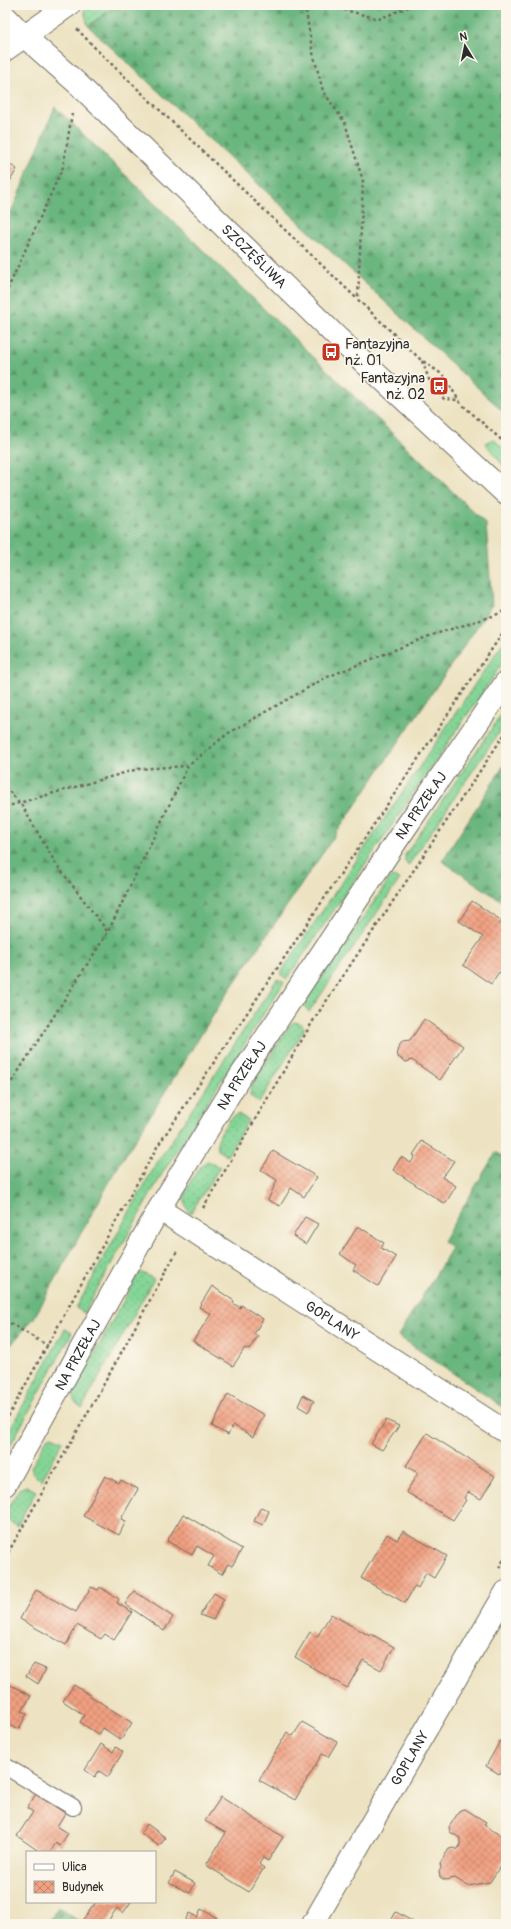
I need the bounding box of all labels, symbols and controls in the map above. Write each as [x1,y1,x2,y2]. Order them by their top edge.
north arrow [445,26,485,66]
text: N [459,29,469,44]
street label: SZCZĘŚLIWA [218,221,290,292]
place label: Fantazyjna nż. 01 [345,336,410,369]
bus stop icon: Fantazyjna nż. 01 [320,341,342,363]
place label: Fantazyjna nż. 02 [360,370,425,403]
bus stop icon: Fantazyjna nż. 02 [428,375,450,397]
street label: NA PRZEŁAJ [392,768,450,843]
street label: NA PRZEŁAJ [213,1038,270,1113]
street label: GOPLANY [302,1297,362,1344]
street label: NA PRZEŁAJ [51,1316,104,1393]
street label: GOPLANY [387,1728,432,1788]
legend [26,1851,156,1903]
text: Ulica [62,1860,87,1875]
text: Budynek [62,1880,104,1895]

